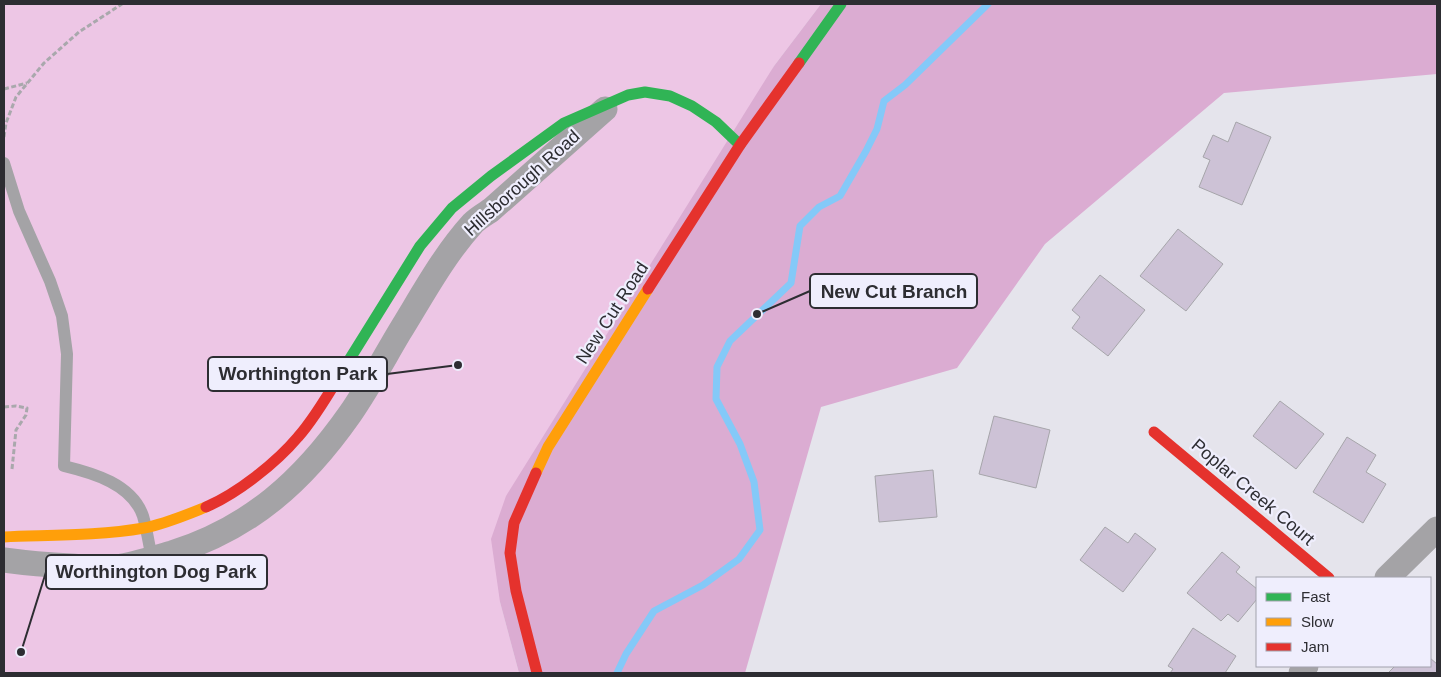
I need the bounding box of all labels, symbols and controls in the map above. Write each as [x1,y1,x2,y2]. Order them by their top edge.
street label: Hillsborough Road [460,126,584,240]
street label: New Cut Road [572,258,652,368]
callout: New Cut Branch [810,274,977,308]
text: New Cut Branch [821,281,967,302]
callout: Worthington Park [208,357,387,391]
text: Worthington Park [218,363,378,384]
street label: Poplar Creek Court [1188,435,1318,549]
callout: Worthington Dog Park [46,555,267,589]
text: Worthington Dog Park [55,561,257,582]
legend [1256,577,1431,667]
text: Fast [1301,588,1331,605]
text: Slow [1301,613,1334,630]
text: Jam [1301,638,1329,655]

